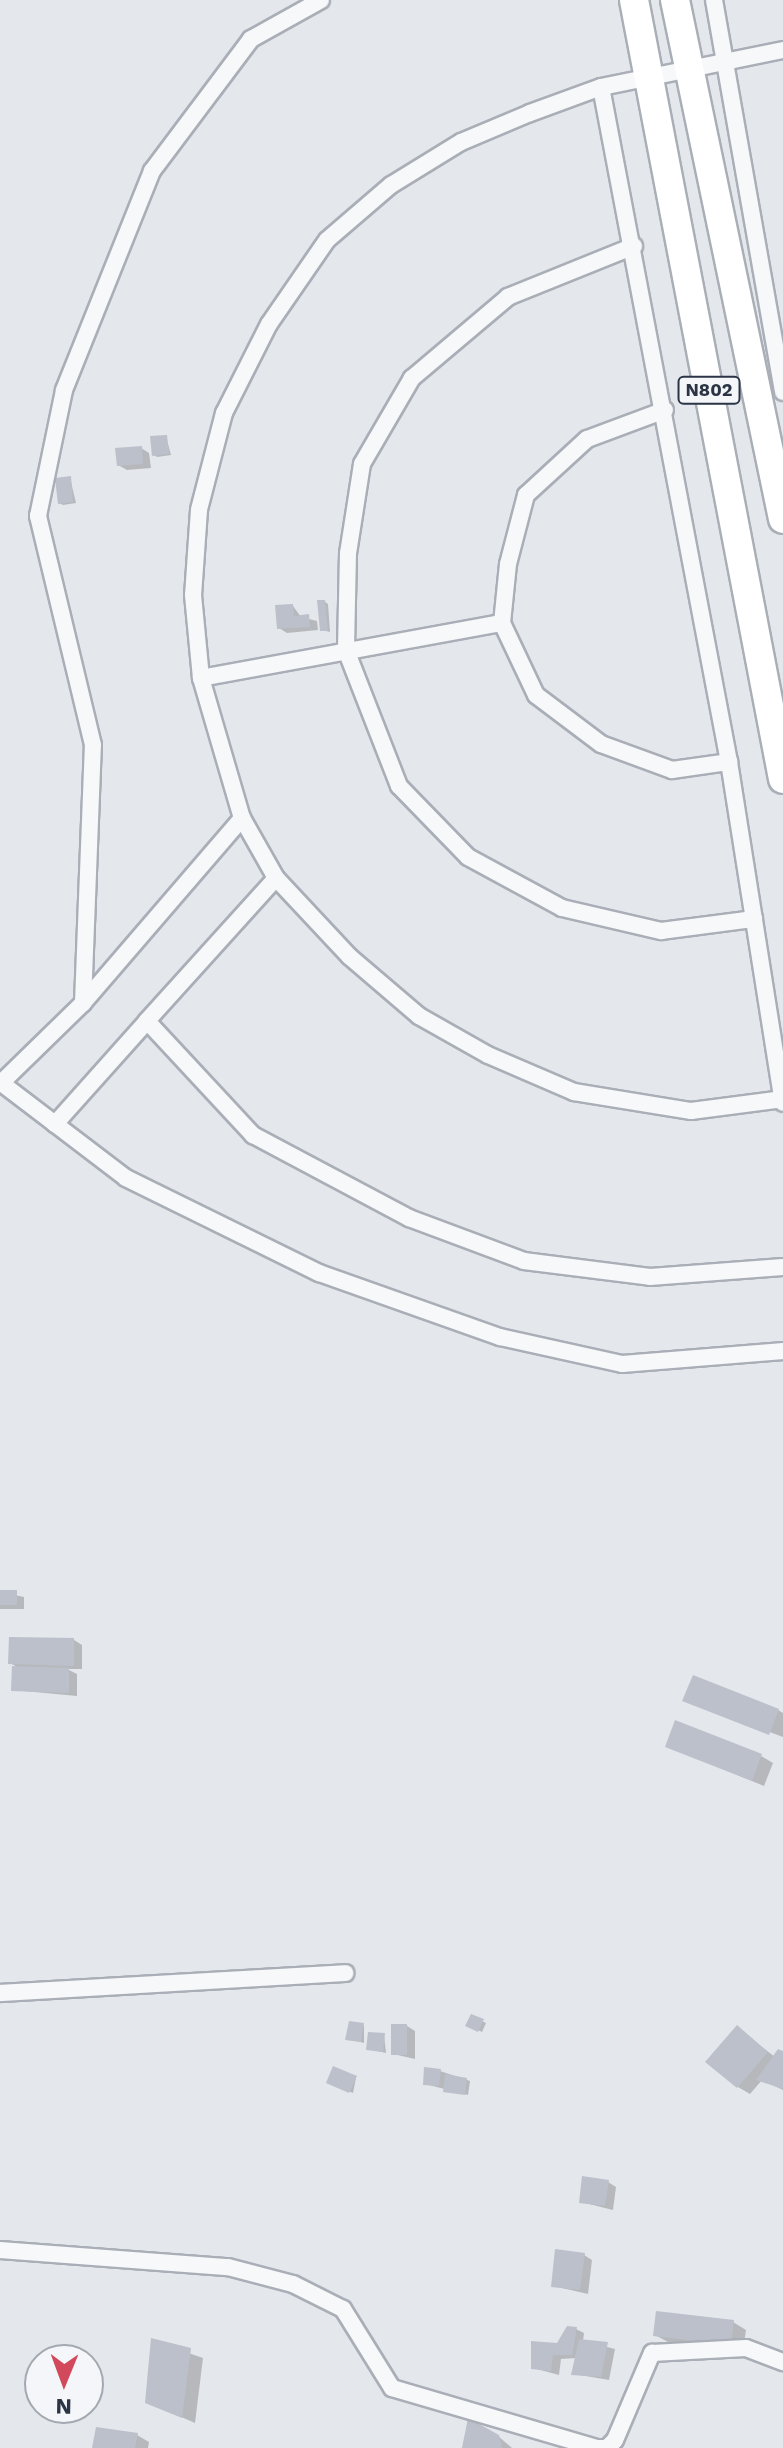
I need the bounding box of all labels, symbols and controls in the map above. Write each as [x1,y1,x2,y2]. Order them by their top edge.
road number: N802 [677,376,741,404]
north arrow [24,2344,104,2424]
text: N [55,2394,72,2419]

